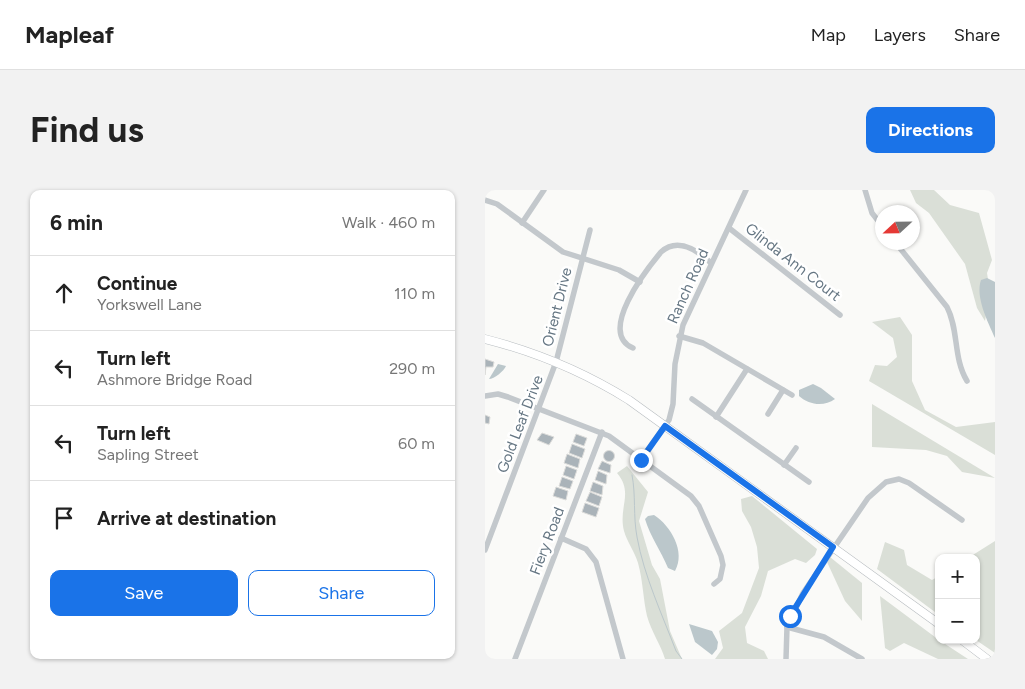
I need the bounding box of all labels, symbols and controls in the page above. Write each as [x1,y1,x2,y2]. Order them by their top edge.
text: Mapleaf [25,20,114,49]
text: Map [811,24,846,46]
text: Layers [874,24,926,46]
text: Share [954,24,1000,46]
button: Directions [866,107,995,153]
text: Find us [30,109,144,151]
north arrow [875,205,920,250]
text: 6 min [50,210,103,235]
text: Walk · 460 m [342,213,435,232]
street label: Glinda Ann Court [742,219,844,305]
street label: Ranch Road [663,246,713,326]
street label: Orient Drive [538,266,576,348]
text: Continue [97,272,177,295]
icon: ahead [50,279,78,307]
text: 110 m [394,284,435,303]
text: Yorkswell Lane [97,295,202,314]
text: Turn left [97,347,171,370]
icon: left [50,354,78,382]
text: 290 m [389,359,435,378]
text: Ashmore Bridge Road [97,370,252,389]
street label: Gold Leaf Drive [493,372,547,476]
text: Turn left [97,422,171,445]
icon: left [50,429,78,457]
text: 60 m [398,434,435,453]
text: Sapling Street [97,445,199,464]
route end [630,449,653,472]
icon: arrive [50,504,78,532]
street label: Fiery Road [526,505,568,577]
text: Arrive at destination [97,507,276,530]
map controls [935,554,980,644]
button: + [935,554,980,599]
button: Save [50,570,238,616]
button: Share [248,570,435,616]
button: − [935,599,980,644]
route start [779,605,802,628]

